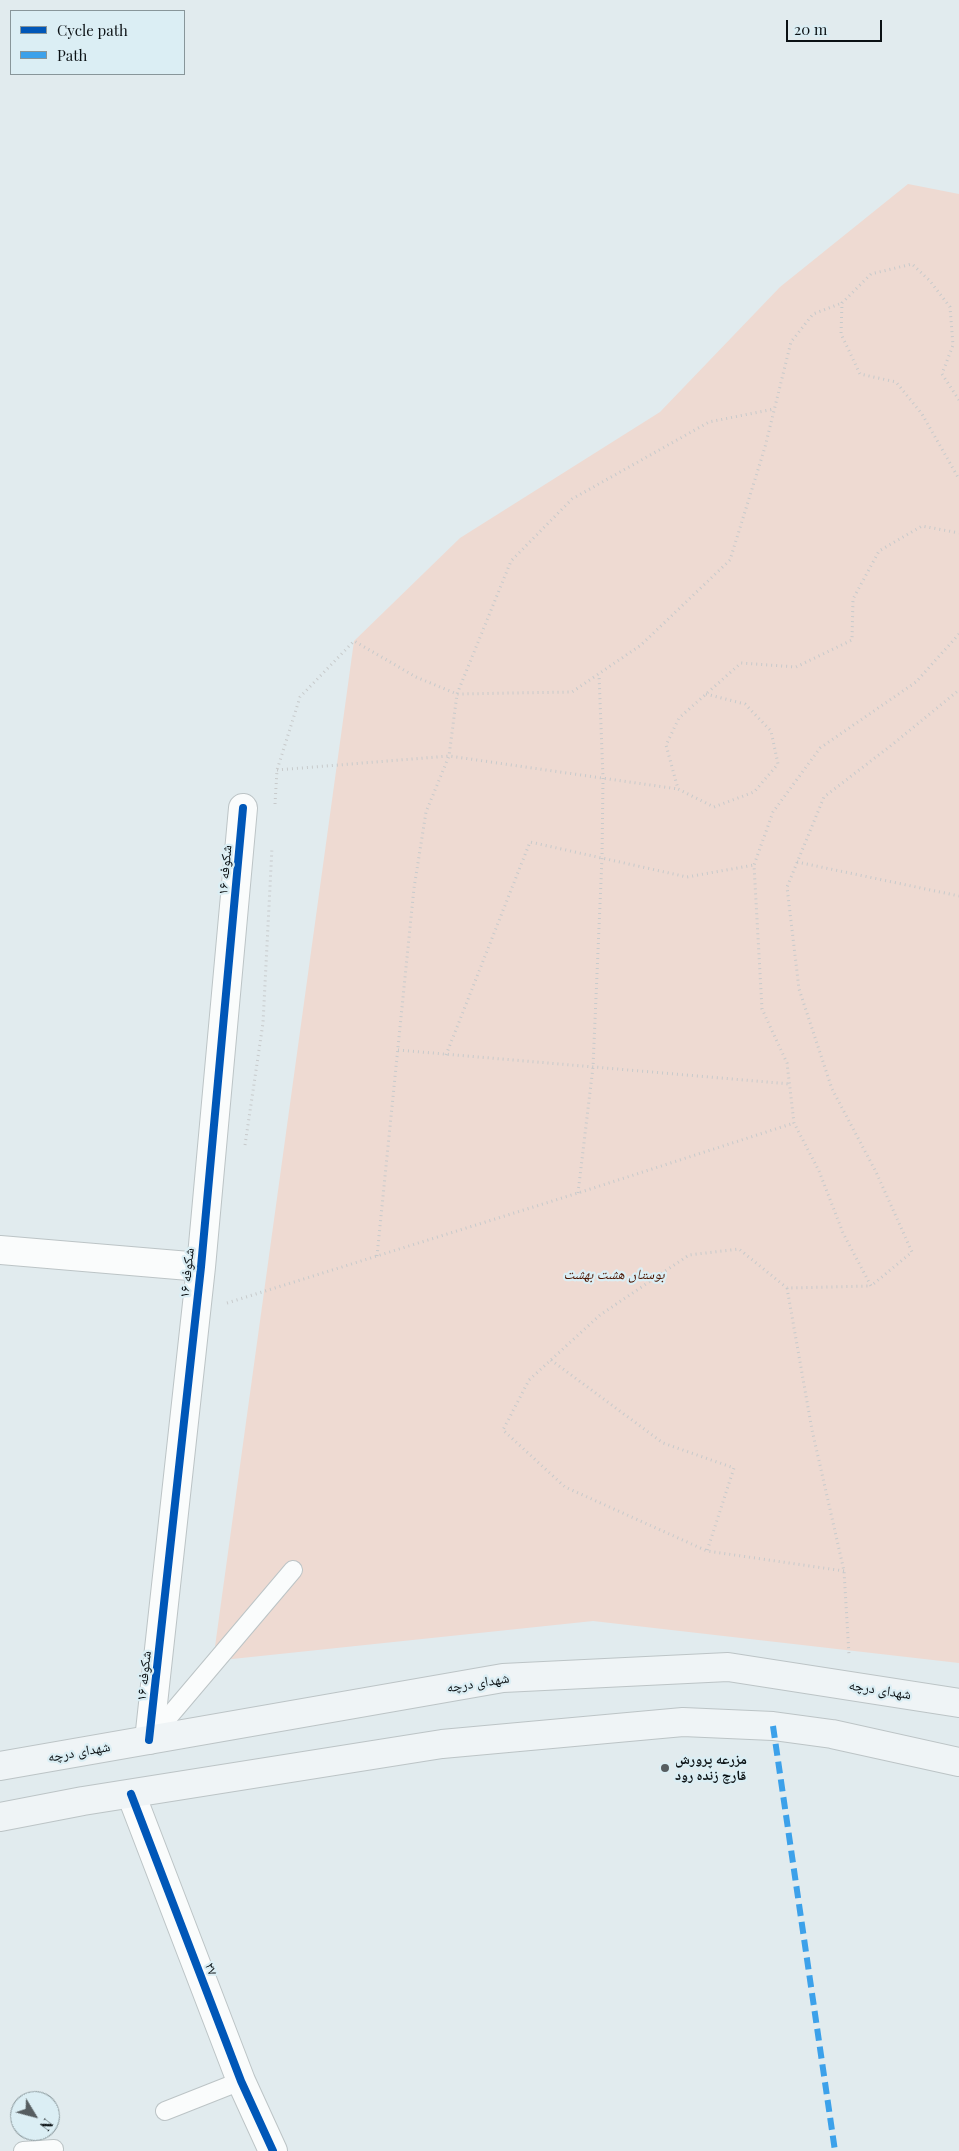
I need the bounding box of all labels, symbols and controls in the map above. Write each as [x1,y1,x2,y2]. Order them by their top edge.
legend [10,10,185,75]
scale bar [789,10,885,42]
text: 20 m [794,19,827,39]
text: Cycle path [57,20,128,40]
text: Path [57,45,87,65]
street label: شکوفه ۱۶ [214,844,236,896]
street label: شکوفه ۱۶ [176,1247,198,1299]
park label: بوستان هشت بهشت [563,1267,665,1283]
street label: شکوفه ۱۶ [133,1650,155,1702]
street label: شهدای درچه [446,1670,510,1696]
street label: شهدای درچه [848,1677,912,1703]
street label: شهدای درچه [46,1738,112,1766]
place label: مزرعه پرورش قارچ زنده رود [675,1752,747,1784]
marker: مزرعه پرورش قارچ زنده رود [659,1762,671,1774]
street label: ۲۷ [201,1960,221,1978]
north arrow [10,2091,60,2141]
text: N [36,2115,57,2134]

